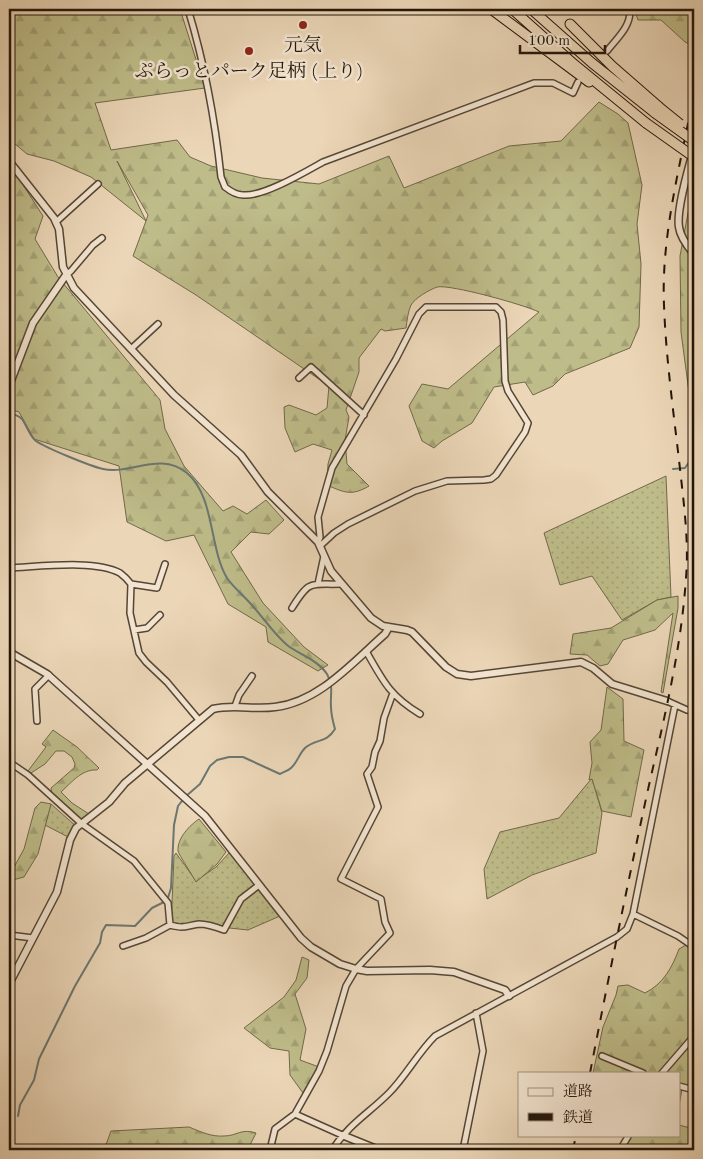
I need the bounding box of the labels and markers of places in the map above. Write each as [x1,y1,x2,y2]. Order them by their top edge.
marker: 元気 [297,19,309,31]
place label: 元気 [284,35,322,56]
marker: ぷらっとパーク足柄 (上り) [243,45,255,57]
place label: ぷらっとパーク足柄 (上り) [135,61,363,82]

